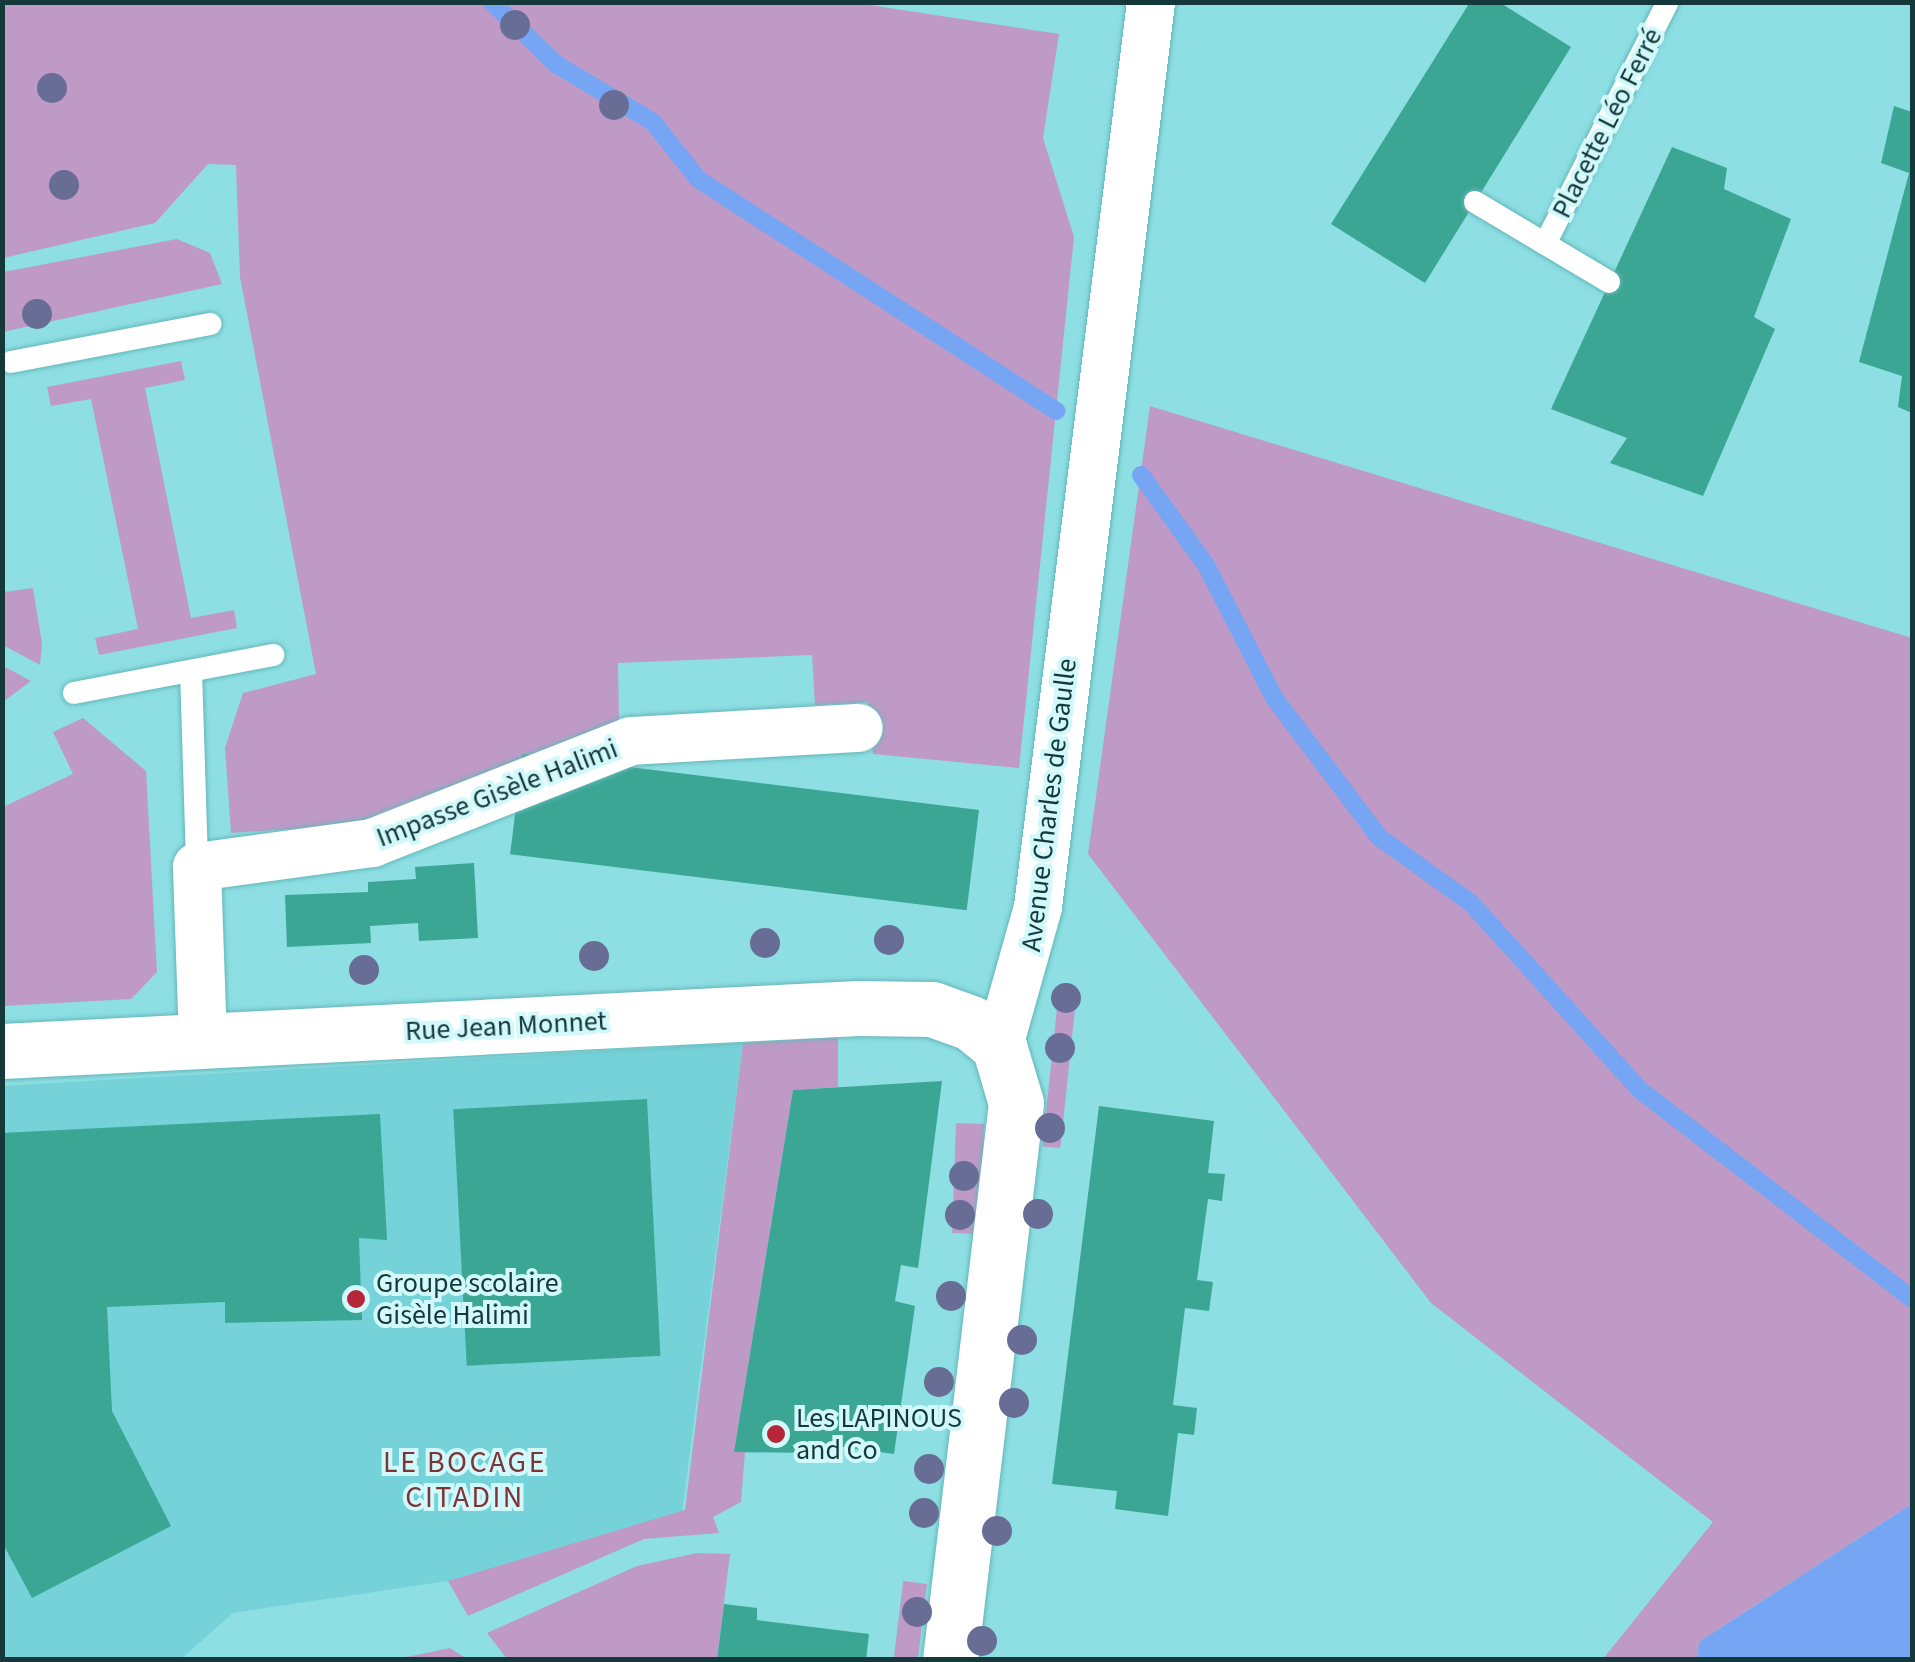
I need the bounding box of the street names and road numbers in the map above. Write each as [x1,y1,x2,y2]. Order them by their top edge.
street label: Placette Léo Ferré [1545,22,1669,224]
street label: Avenue Charles de Gaulle [1014,656,1084,954]
street label: Impasse Gisèle Halimi [372,731,622,855]
street label: Rue Jean Monnet [404,1004,608,1048]

